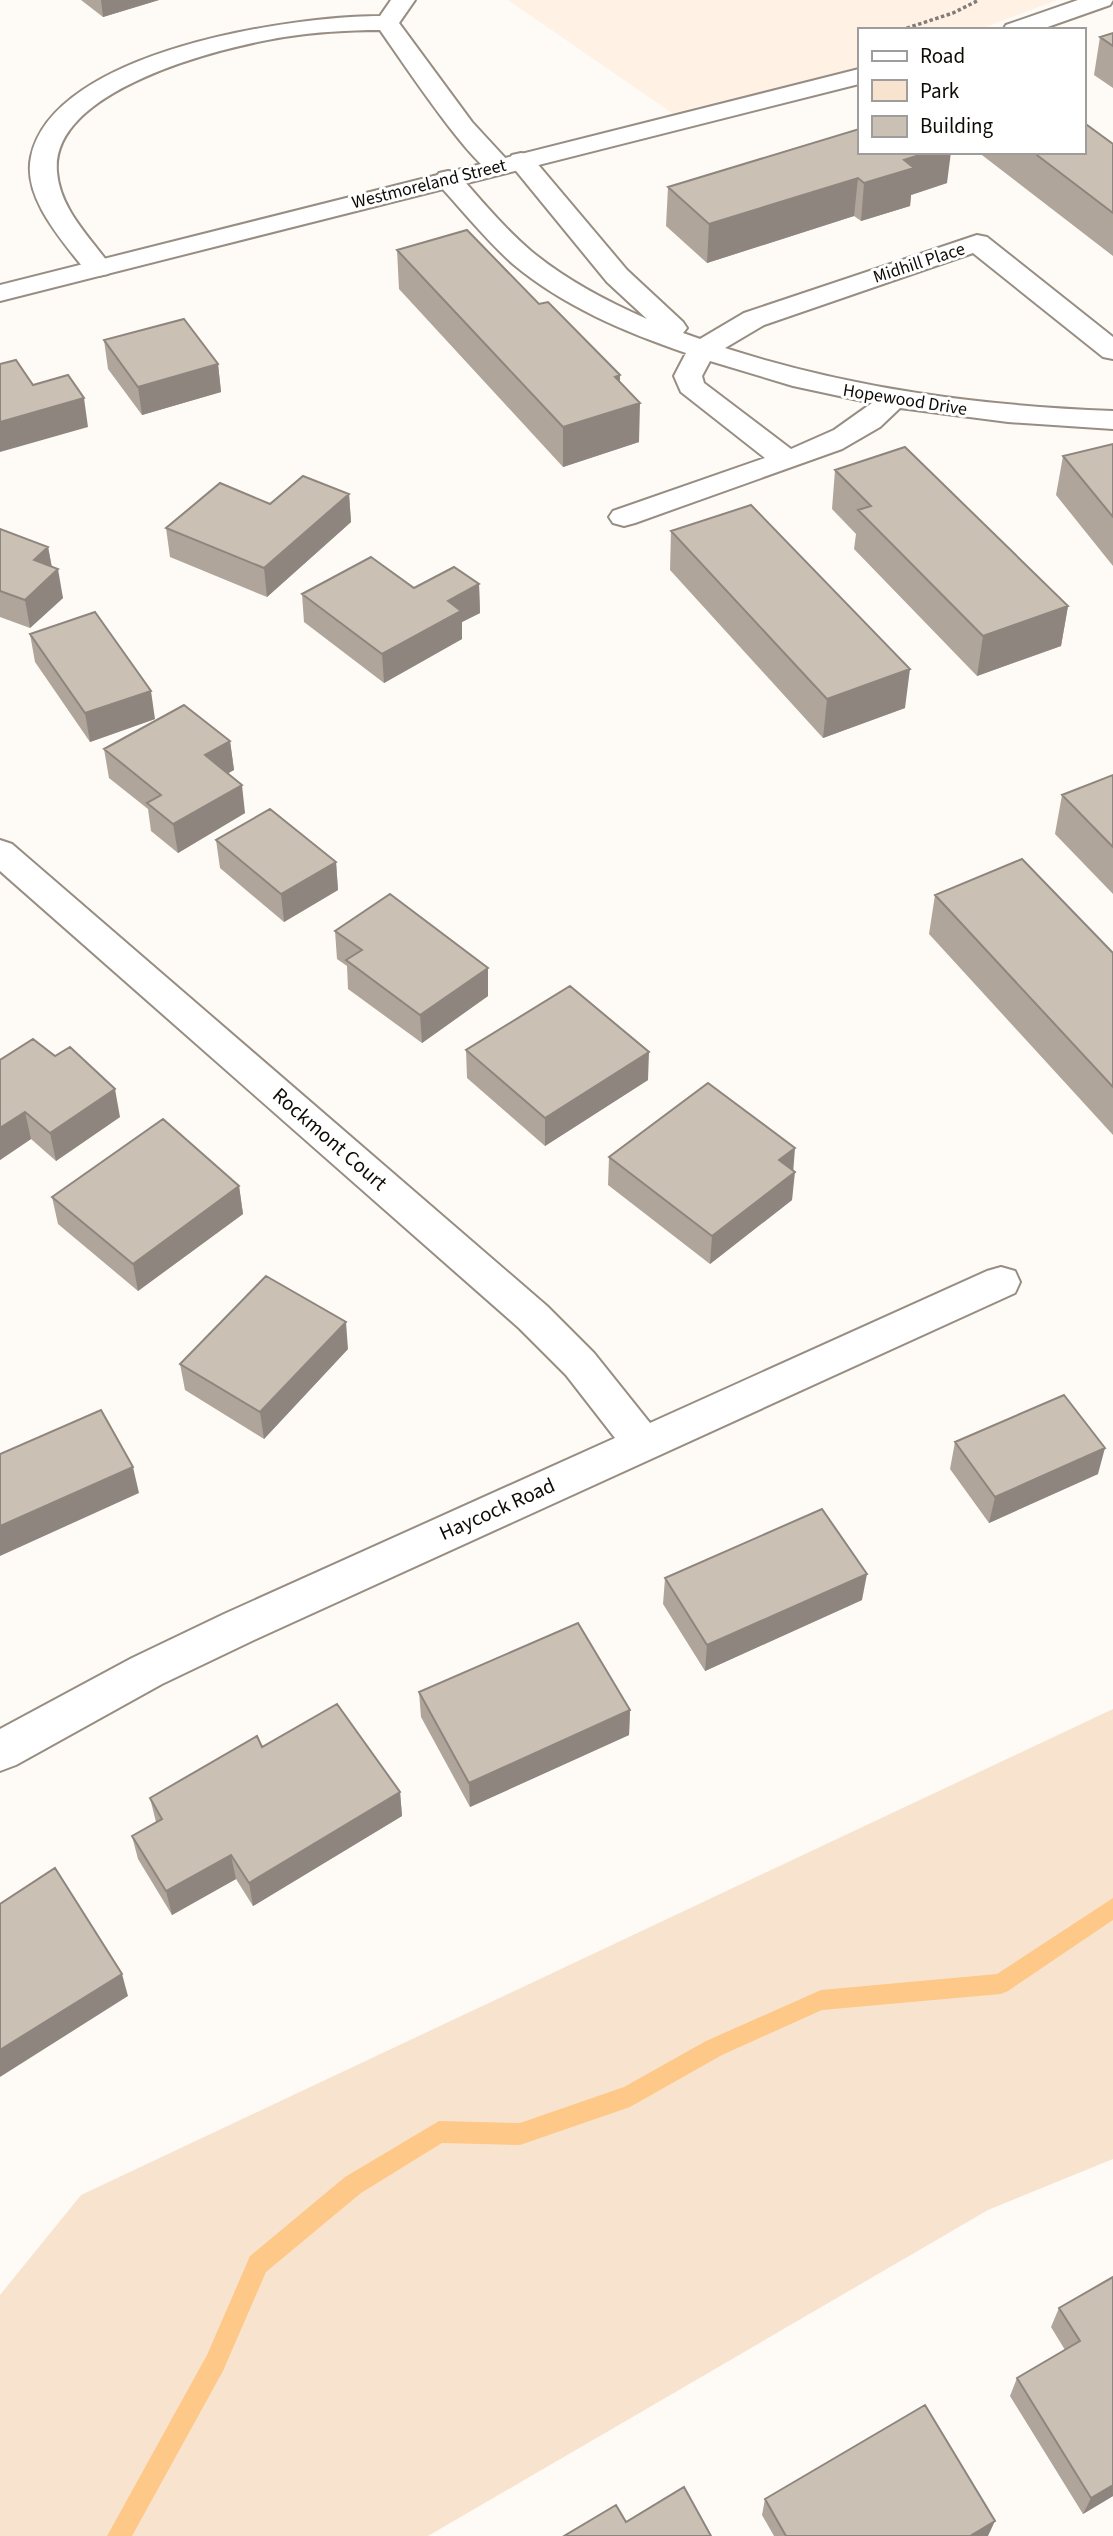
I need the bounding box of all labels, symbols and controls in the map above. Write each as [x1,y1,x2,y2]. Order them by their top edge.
legend [858,28,1085,154]
text: Road [920,41,965,71]
text: Park [920,76,960,106]
text: Building [920,111,994,141]
street label: Westmoreland Street [349,153,509,215]
street label: Midhill Place [870,236,968,290]
street label: Hopewood Drive [841,378,969,422]
street label: Rockmont Court [266,1080,394,1198]
street label: Haycock Road [434,1470,560,1548]

